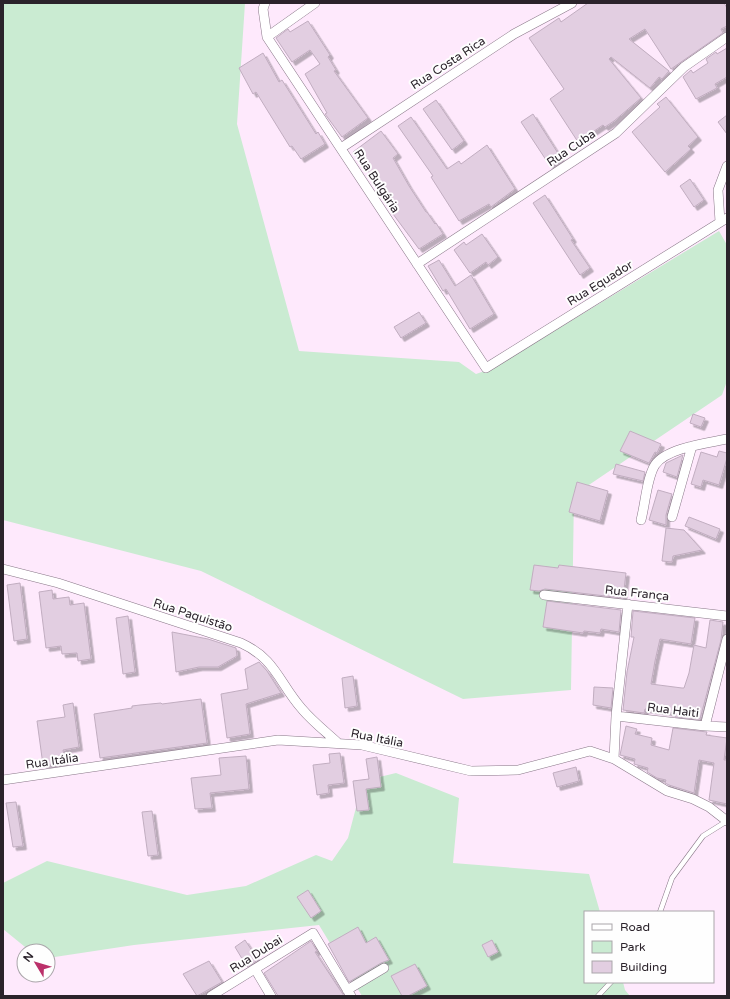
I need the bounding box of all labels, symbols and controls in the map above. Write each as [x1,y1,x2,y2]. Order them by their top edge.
street label: Rua Costa Rica [408,34,488,92]
street label: Rua Cuba [544,127,598,169]
street label: Rua Bulgária [351,147,403,215]
street label: Rua Equador [565,257,636,309]
street label: Rua França [604,583,670,603]
street label: Rua Paquistão [152,596,234,634]
street label: Rua Haiti [646,700,700,720]
street label: Rua Itália [350,726,404,750]
street label: Rua Itália [25,750,79,772]
legend [584,911,714,983]
text: Road [620,920,650,934]
street label: Rua Dubai [227,932,285,976]
text: Park [620,940,646,954]
north arrow [16,943,56,983]
text: N [21,950,36,965]
text: Building [620,960,667,974]

